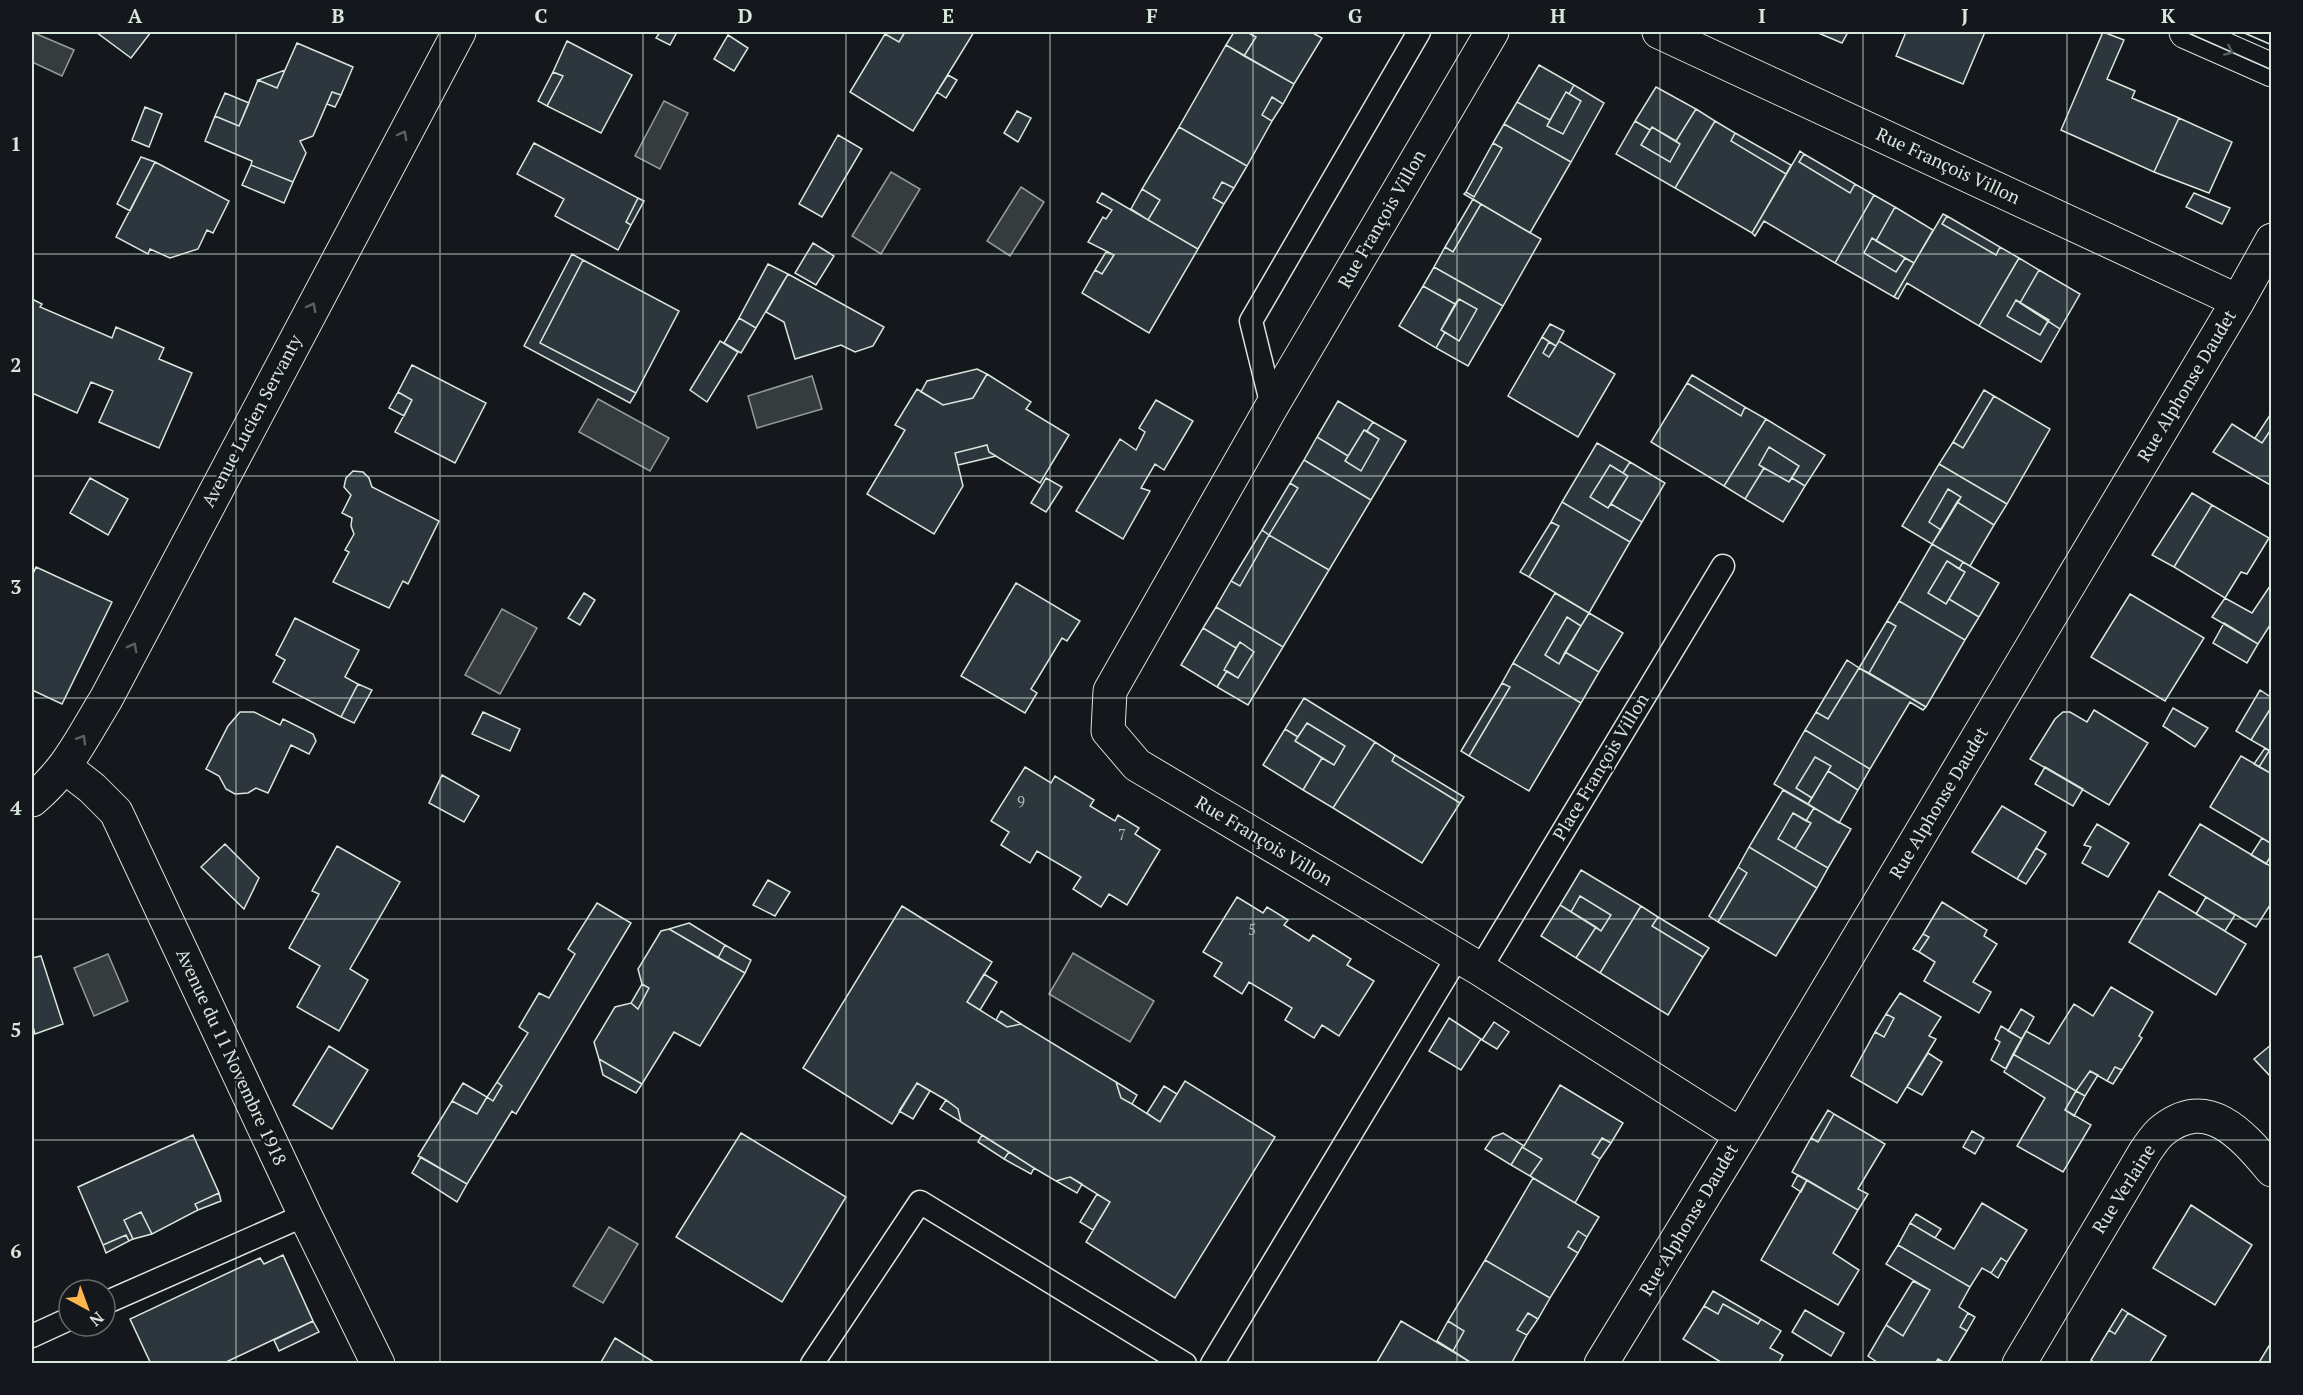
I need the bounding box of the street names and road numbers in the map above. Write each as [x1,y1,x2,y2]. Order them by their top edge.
street label: Rue François Villon [1873,121,2024,209]
street label: Rue François Villon [1332,145,1431,292]
street label: Rue Alphonse Daudet [2131,305,2241,466]
street label: Avenue Lucien Servanty [195,329,307,511]
street label: Place François Villon [1547,688,1654,844]
street label: Rue Alphonse Daudet [1883,722,1993,883]
street label: Rue François Villon [1191,790,1338,891]
street label: Avenue du 11 Novembre 1918 [171,944,293,1169]
street label: Rue Alphonse Daudet [1633,1139,1743,1300]
street label: Rue Verlaine [2086,1139,2160,1238]

